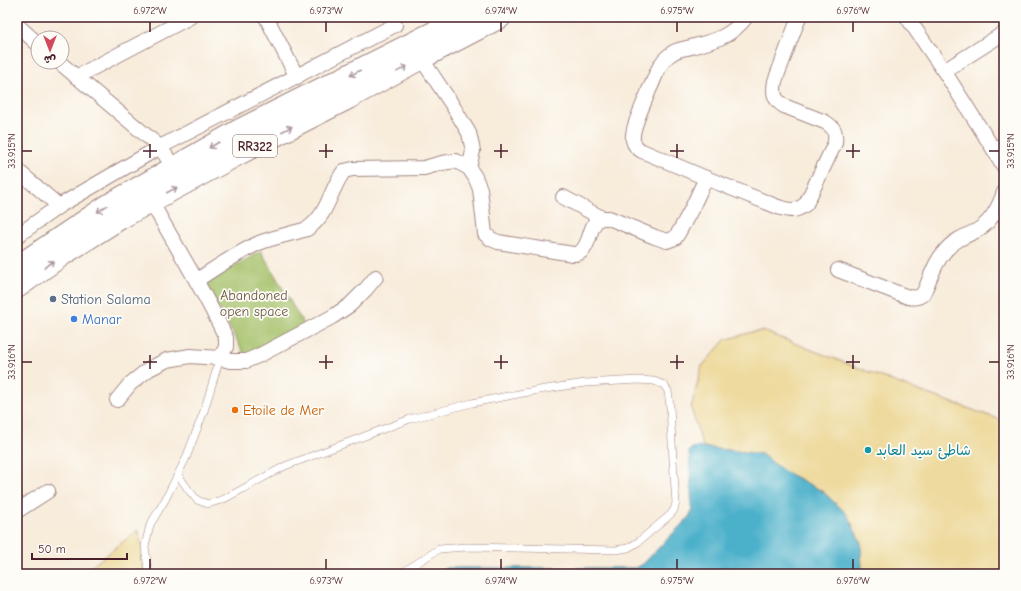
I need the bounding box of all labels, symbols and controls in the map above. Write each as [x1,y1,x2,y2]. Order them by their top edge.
text: 6.972°W [133,5,167,17]
text: 6.973°W [309,5,343,17]
text: 6.974°W [485,5,517,17]
text: 6.975°W [660,5,694,17]
text: 6.976°W [836,5,870,17]
north arrow [30,30,70,70]
text: ش [44,53,56,66]
one-way arrow [396,64,408,72]
one-way arrow [349,70,361,77]
one-way arrow [281,125,293,133]
text: 33.915°N [6,133,18,169]
text: 33.915°N [1005,133,1017,169]
road number: RR322 [233,135,277,157]
one-way arrow [208,141,220,149]
one-way arrow [166,186,178,193]
one-way arrow [96,206,108,214]
one-way arrow [43,260,54,268]
park label: Abandoned open space [220,287,288,320]
place label: Station Salama [61,291,151,308]
marker: Station Salama [48,294,58,304]
place label: Manar [82,311,122,328]
marker: Manar [69,314,79,324]
text: 33.916°N [6,344,18,380]
text: 33.916°N [1005,344,1017,380]
place label: Etoile de Mer [243,402,324,419]
marker: Etoile de Mer [230,405,240,415]
place label: شاطئ سيد العابد [876,442,971,460]
marker: شاطئ سيد العابد [863,445,873,455]
scale bar [32,535,127,561]
text: 50 m [38,542,66,556]
text: 6.972°W [133,575,167,587]
text: 6.973°W [309,575,343,587]
text: 6.974°W [485,575,517,587]
text: 6.975°W [660,575,694,587]
text: 6.976°W [836,575,870,587]

